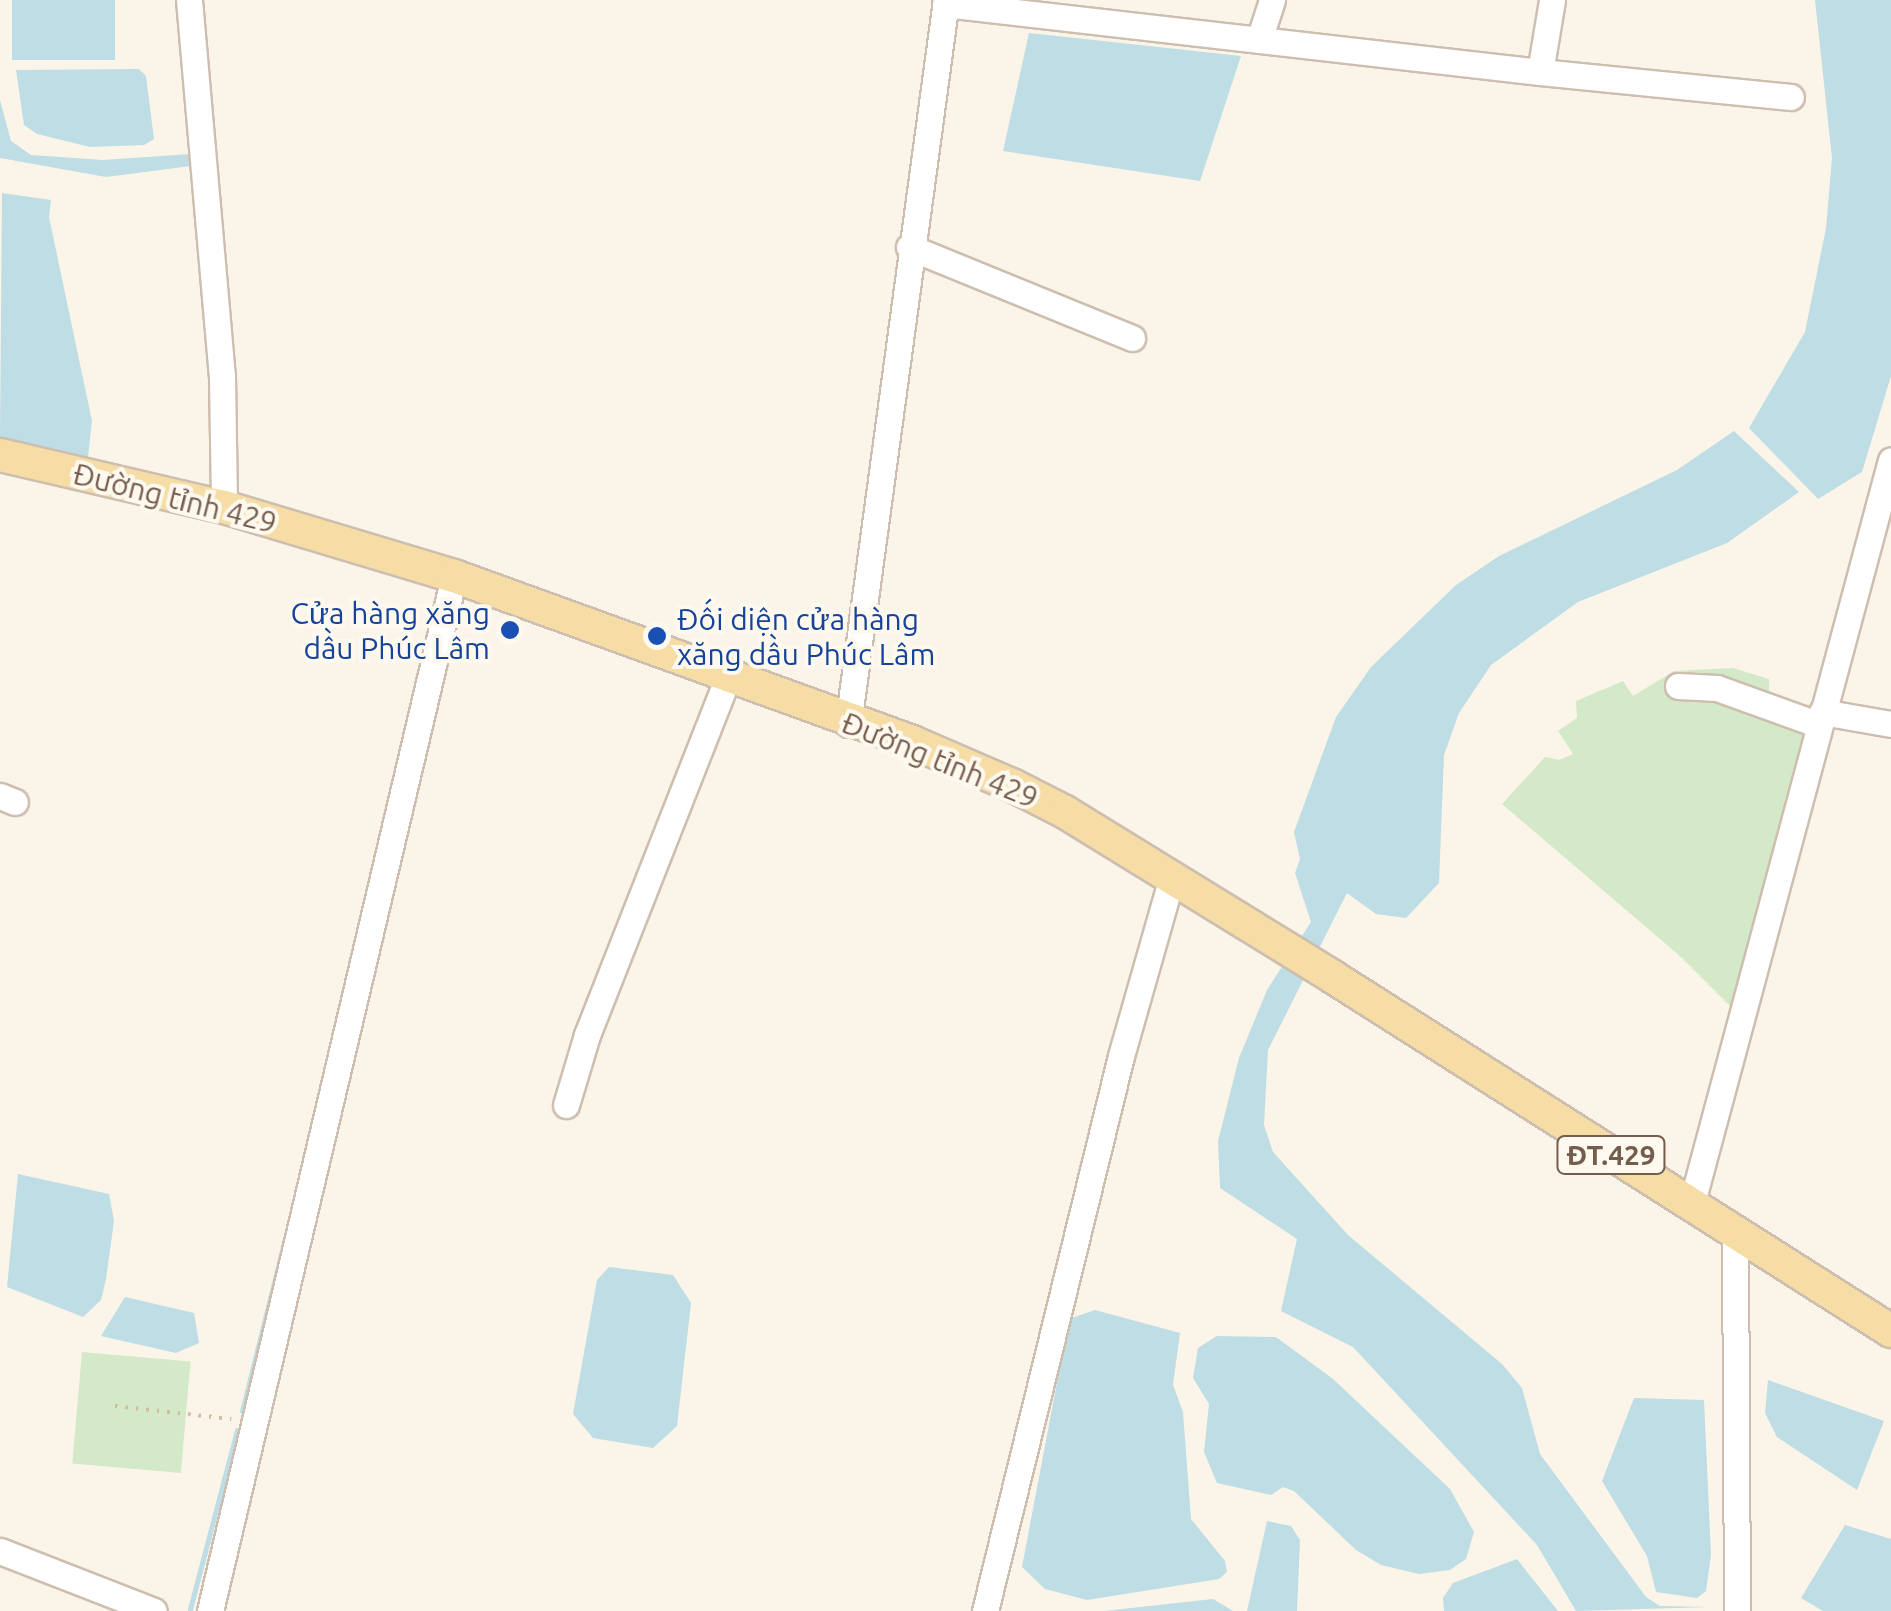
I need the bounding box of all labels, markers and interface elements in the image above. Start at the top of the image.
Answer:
street label: Đường tỉnh 429 [69,455,281,541]
place label: Cửa hàng xăng dầu Phúc Lâm [291,595,490,666]
place label: Đối diện cửa hàng xăng dầu Phúc Lâm [677,601,935,672]
marker: Cửa hàng xăng dầu Phúc Lâm [499,619,521,641]
marker: Đối diện cửa hàng xăng dầu Phúc Lâm [646,625,668,647]
street label: Đường tỉnh 429 [837,704,1043,816]
road number: ĐT.429 [1556,1132,1666,1178]

